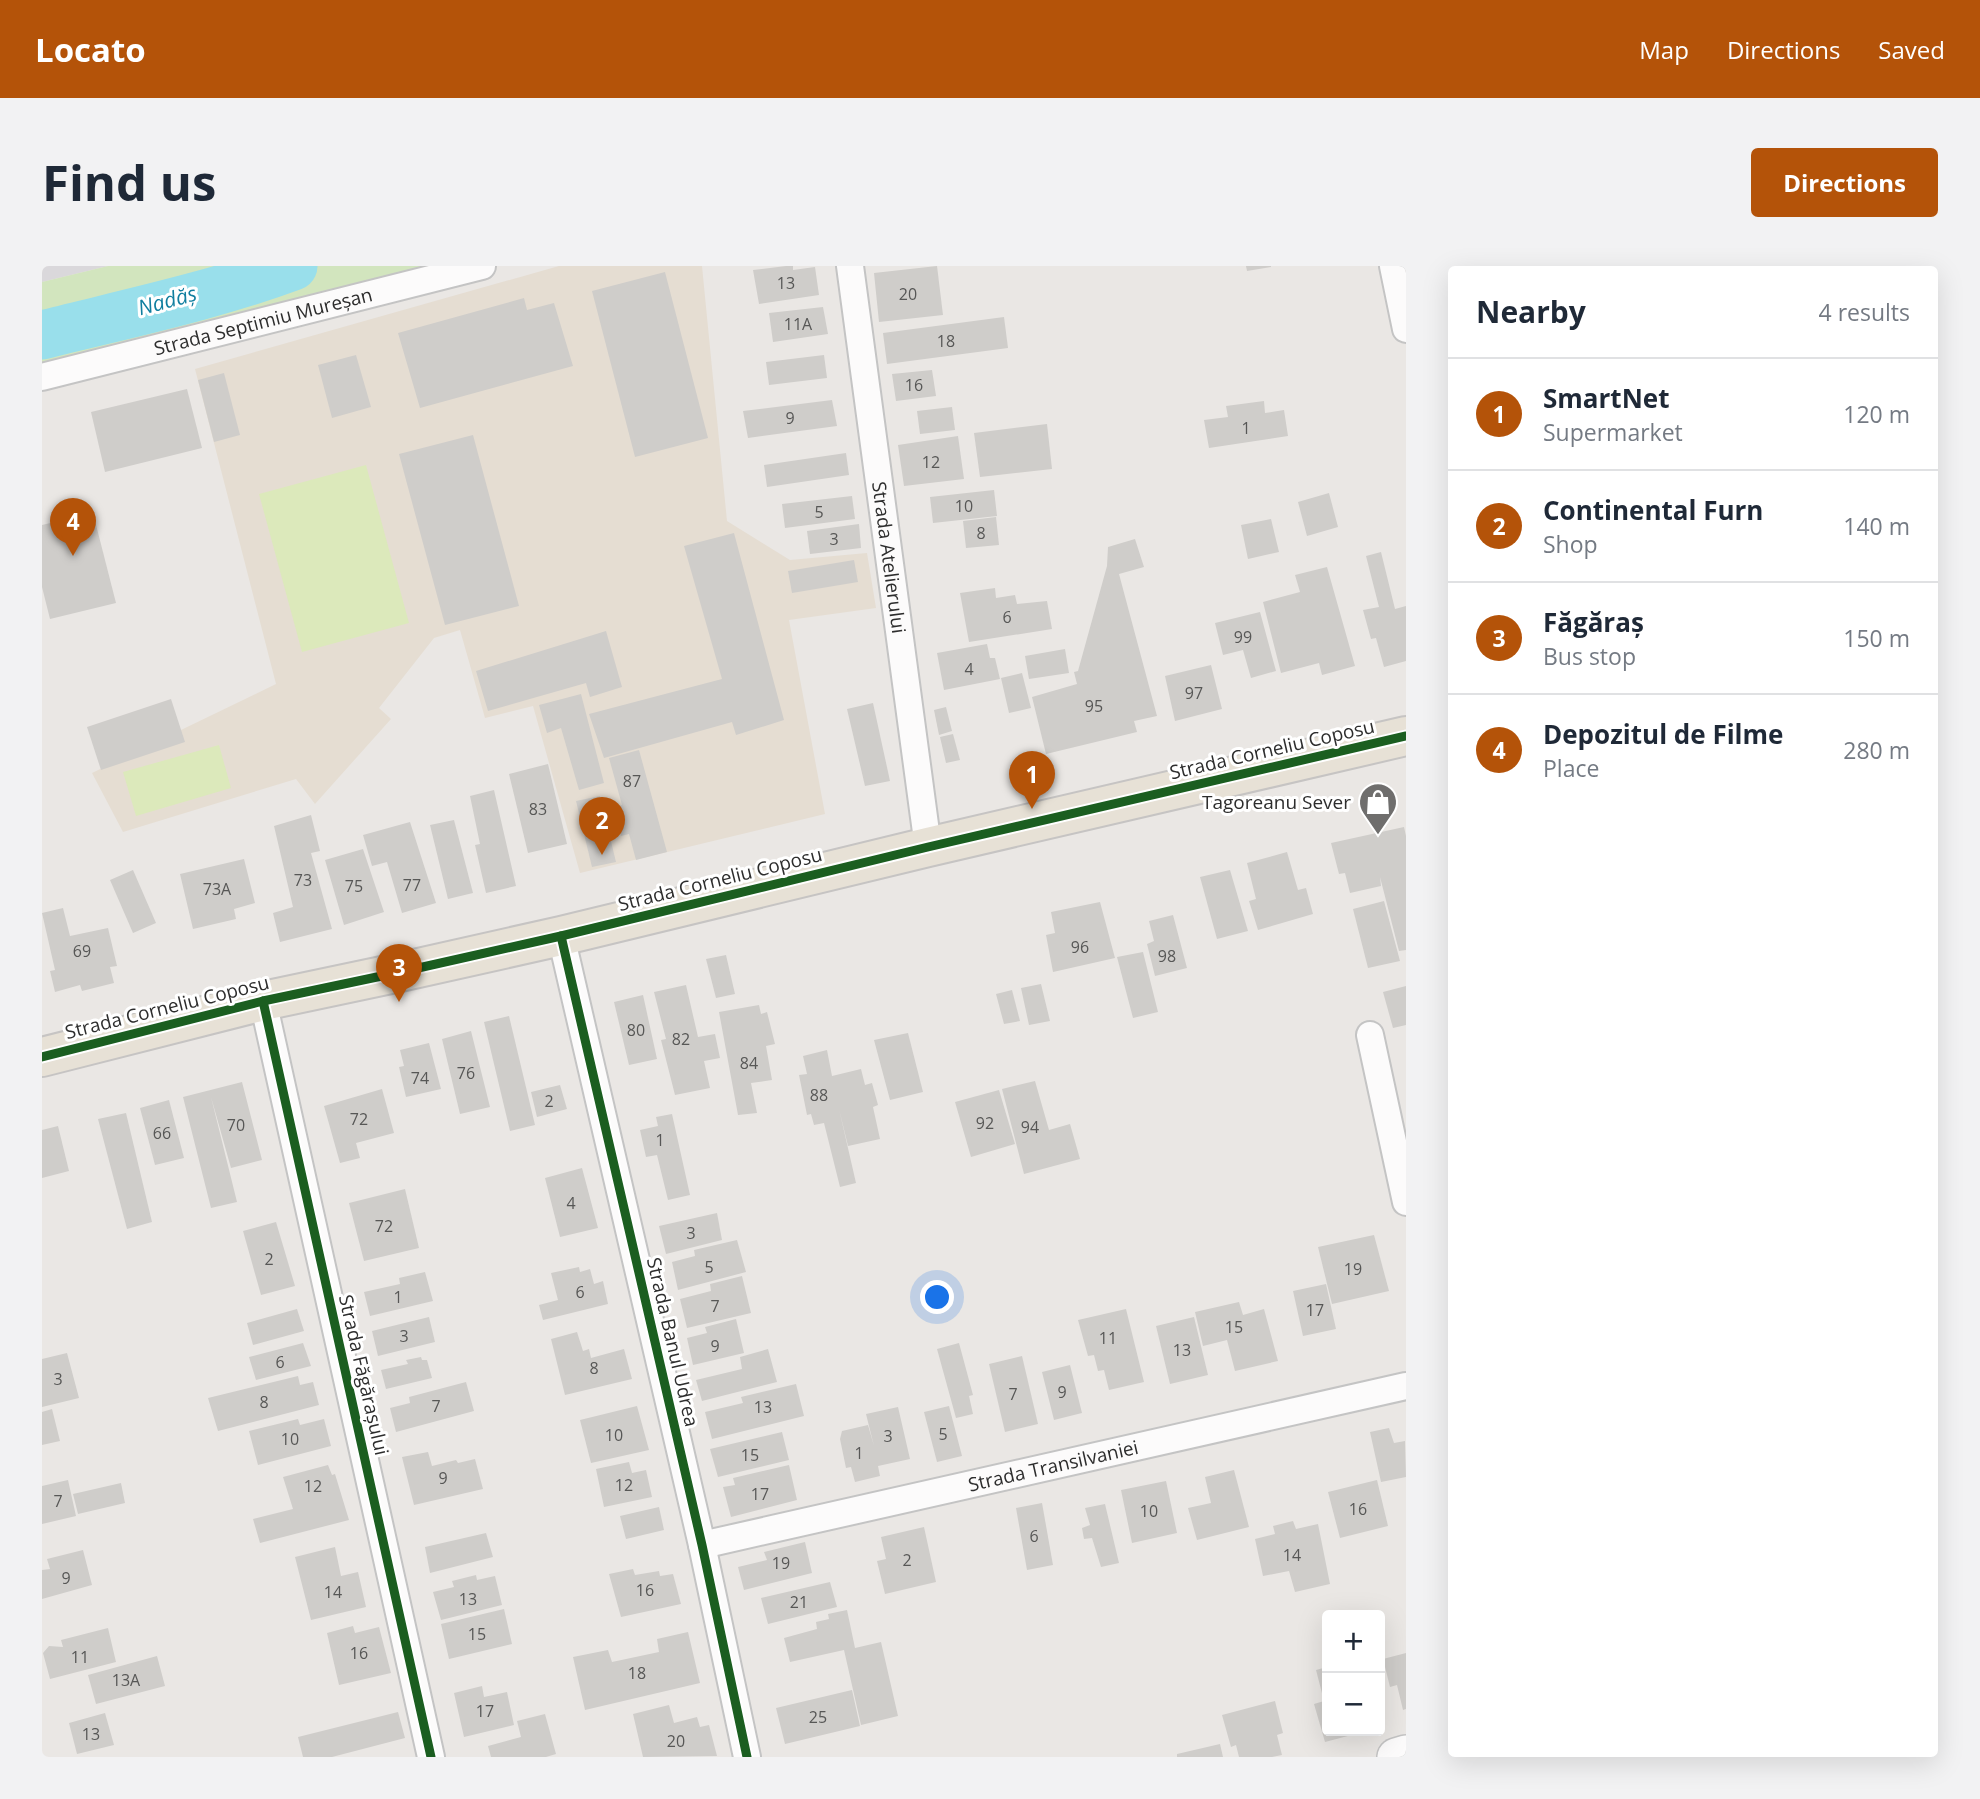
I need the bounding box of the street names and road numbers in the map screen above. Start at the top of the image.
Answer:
street label: Strada Septimiu Mureșan [151,281,375,361]
street label: Strada Atelierului [866,480,912,635]
street label: Strada Corneliu Coposu [1167,713,1377,785]
street label: Strada Corneliu Coposu [615,841,825,917]
street label: Strada Corneliu Coposu [62,969,272,1045]
street label: Strada Banul Udrea [641,1255,705,1429]
street label: Strada Făgărașului [333,1292,395,1458]
street label: Strada Transilvaniei [966,1434,1141,1498]

